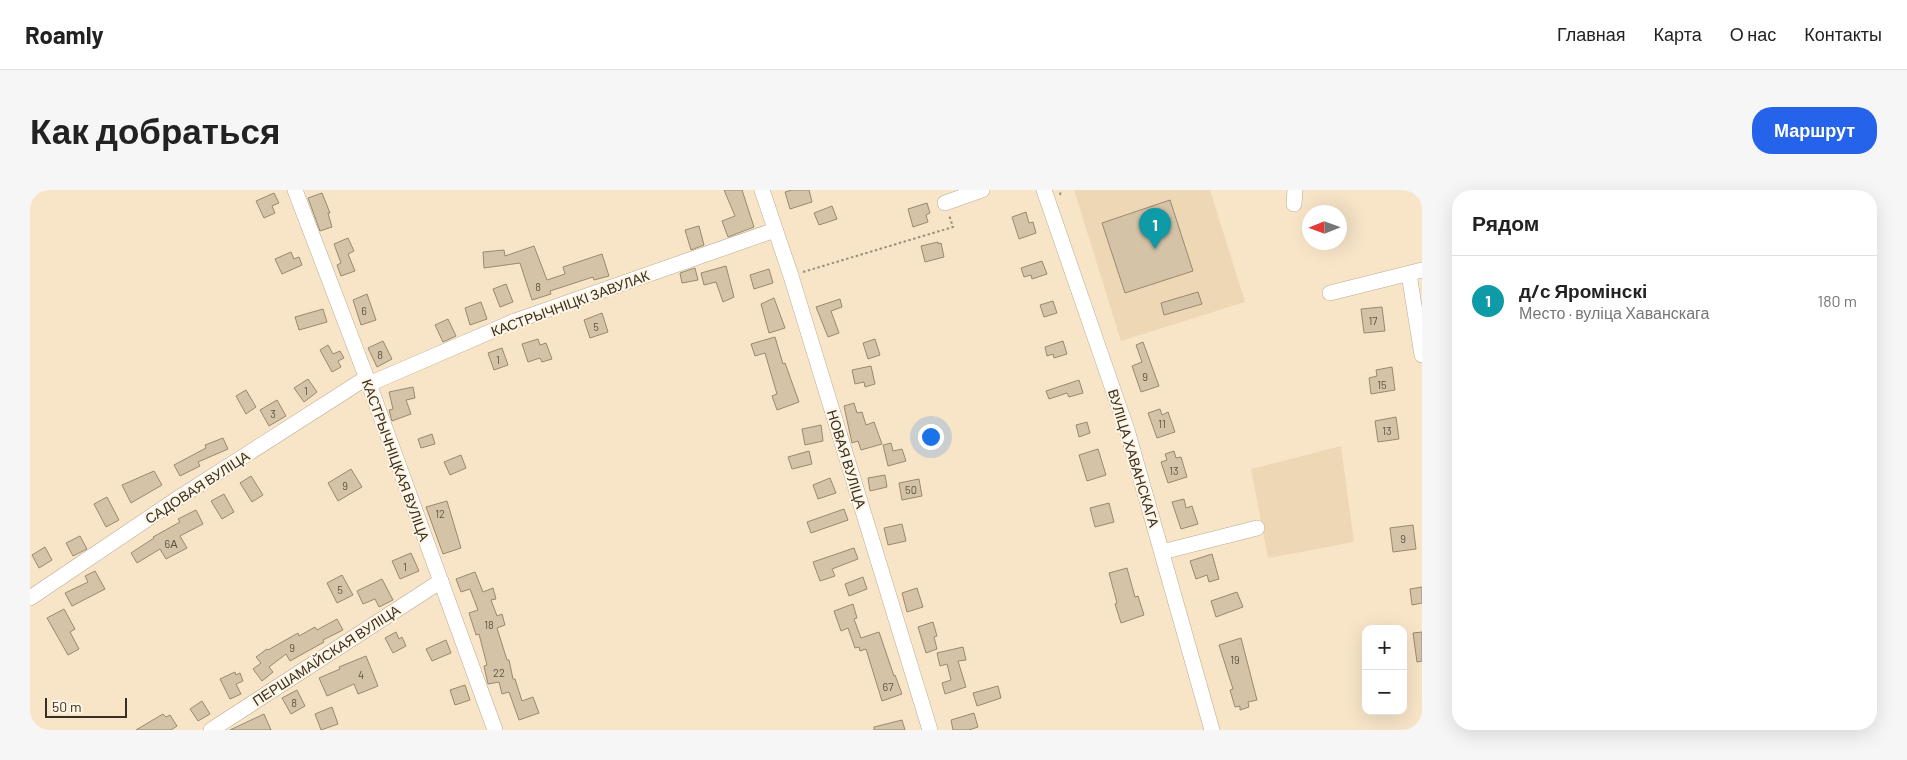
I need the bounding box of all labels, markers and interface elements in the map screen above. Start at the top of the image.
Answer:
text: Roamly [25,20,104,49]
text: Главная [1557,23,1626,45]
text: Карта [1654,23,1702,45]
text: О нас [1730,23,1776,45]
text: Контакты [1804,23,1882,45]
button: Маршрут [1752,107,1877,154]
text: Как добраться [30,109,280,151]
north arrow [1302,205,1347,250]
pin: 1 [1139,208,1171,249]
text: Рядом [1472,210,1539,235]
street label: КАСТРЫЧНІЦКІ ЗАВУЛАК [488,266,652,340]
text: д/с Яромінскі [1519,279,1647,302]
house number: 8 [535,280,541,293]
text: 1 [1485,291,1491,310]
text: 180 m [1818,291,1857,310]
text: Место · вуліца Хаванскага [1519,303,1709,322]
house number: 6 [361,304,367,317]
house number: 17 [1368,314,1378,327]
house number: 5 [593,320,599,333]
house number: 8 [377,348,383,361]
house number: 1 [496,353,500,366]
house number: 9 [1142,370,1148,383]
street label: КАСТРЫЧНІЦКАЯ ВУЛІЦА [359,377,434,544]
house number: 15 [1377,378,1387,391]
house number: 1 [304,384,308,397]
street label: ВУЛІЦА ХАВАНСКАГА [1105,387,1163,530]
house number: 3 [270,407,276,420]
street label: НОВАЯ ВУЛІЦА [824,408,870,511]
house number: 11 [1158,417,1166,430]
your location [918,424,944,450]
house number: 13 [1382,424,1392,437]
street label: САДОВАЯ ВУЛІЦА [142,447,253,527]
house number: 13 [1169,464,1179,477]
house number: 9 [342,479,348,492]
house number: 50 [905,483,917,496]
house number: 12 [435,507,445,520]
house number: 9 [1400,532,1406,545]
house number: 6А [164,537,178,550]
house number: 1 [403,560,407,573]
house number: 5 [337,583,343,596]
street label: ПЕРШАМАЙСКАЯ ВУЛІЦА [249,601,404,709]
house number: 18 [484,618,494,631]
map controls [1362,625,1407,715]
button: + [1362,625,1407,670]
house number: 9 [289,641,295,654]
house number: 19 [1230,653,1240,666]
house number: 22 [493,666,505,679]
house number: 4 [358,668,364,681]
button: − [1362,670,1407,715]
house number: 67 [883,680,893,693]
scale bar [45,695,128,718]
house number: 8 [291,696,297,709]
text: 50 m [52,698,81,715]

